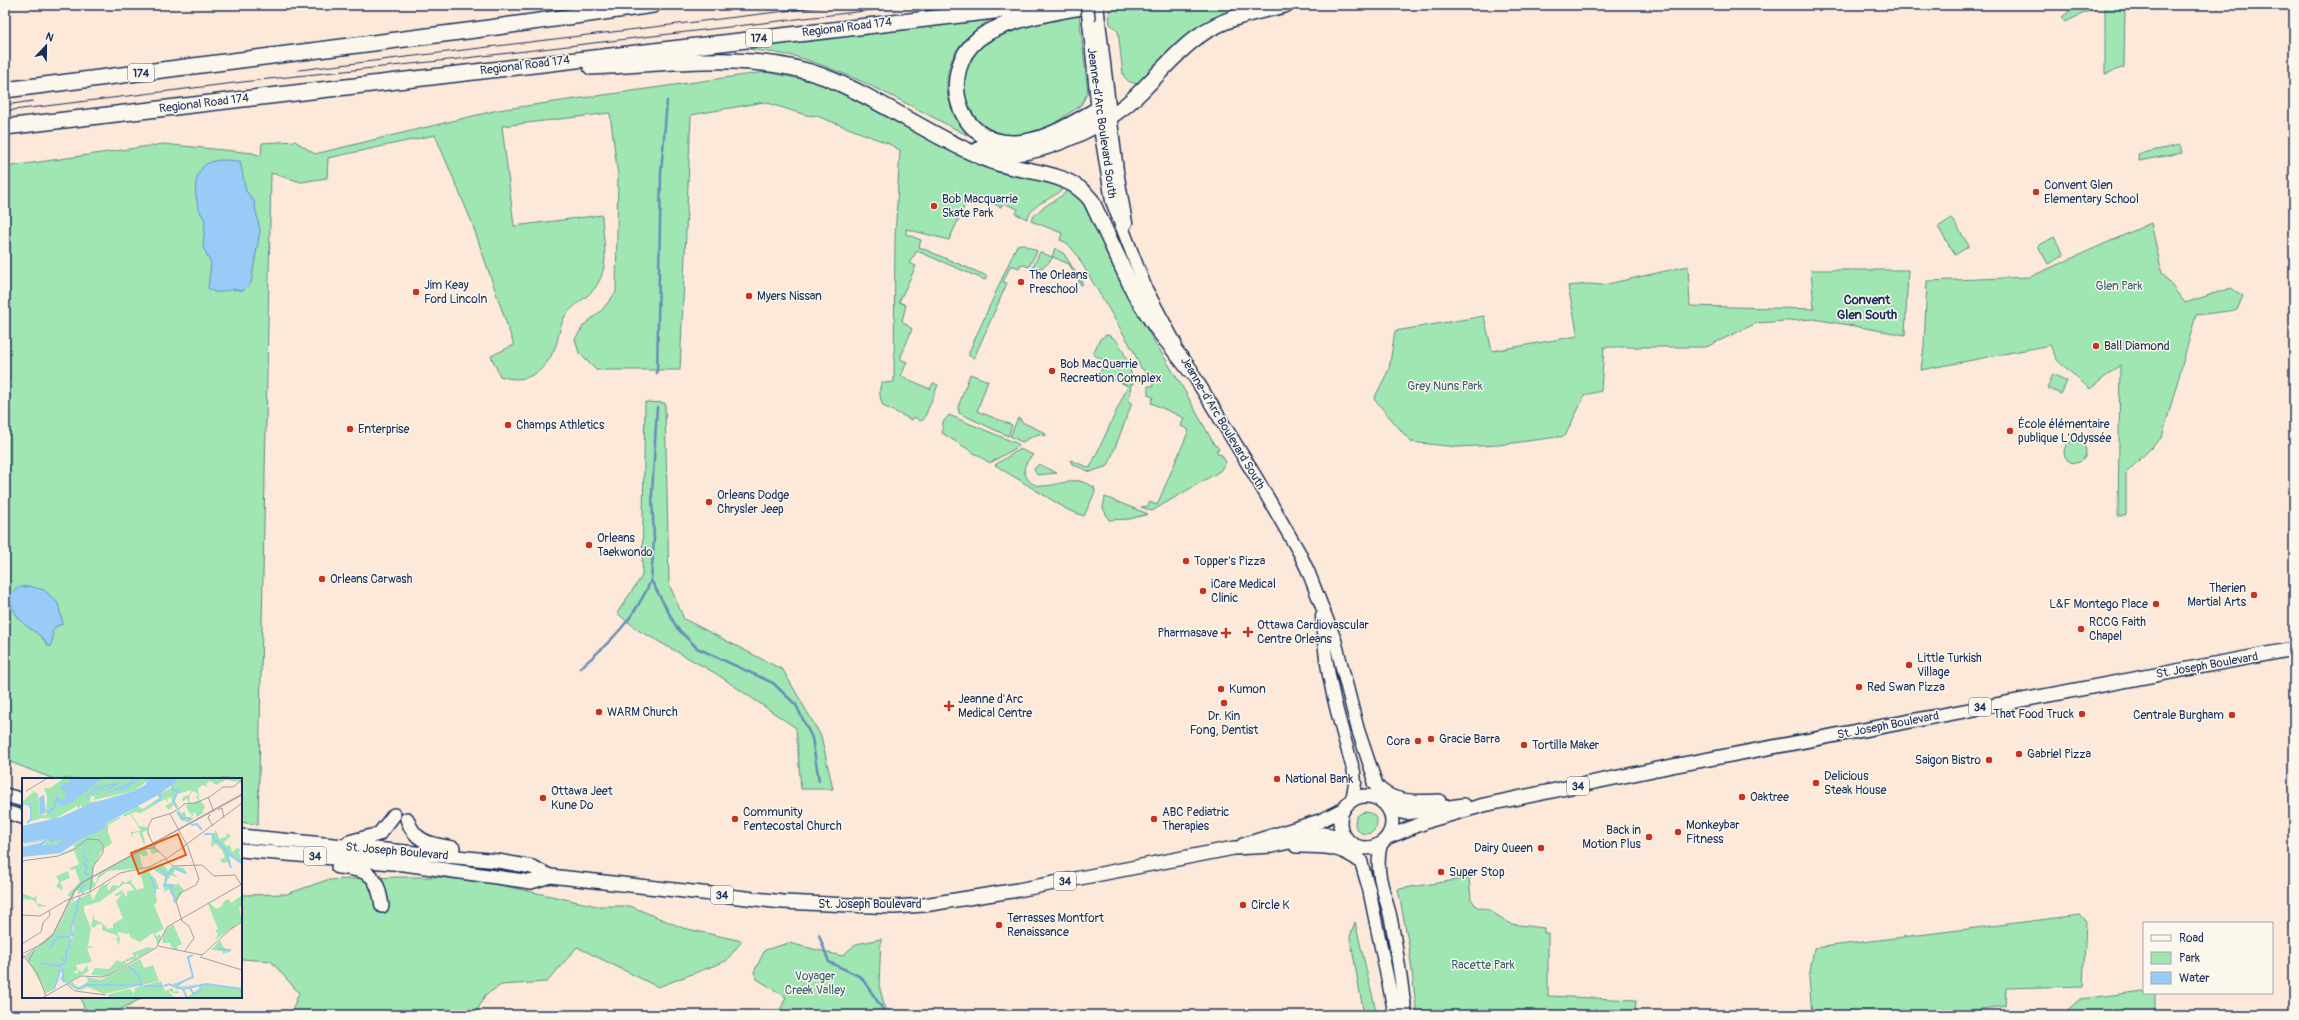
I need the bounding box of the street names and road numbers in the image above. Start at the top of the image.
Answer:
street label: Regional Road 174 [801,15,893,40]
road number: 174 [746,29,772,47]
street label: Jeanne-d'Arc Boulevard South [1083,47,1120,200]
street label: Regional Road 174 [479,53,571,78]
road number: 174 [128,64,154,82]
street label: Regional Road 174 [158,91,250,116]
street label: Jeanne-d'Arc Boulevard South [1177,354,1268,493]
street label: St. Joseph Boulevard [2155,649,2259,682]
road number: 34 [1969,698,1991,716]
street label: St. Joseph Boulevard [1836,708,1940,743]
road number: 34 [1567,777,1589,795]
street label: St. Joseph Boulevard [345,840,449,863]
road number: 34 [304,847,326,865]
road number: 34 [1054,872,1076,890]
road number: 34 [711,886,733,904]
street label: St. Joseph Boulevard [818,897,922,912]

